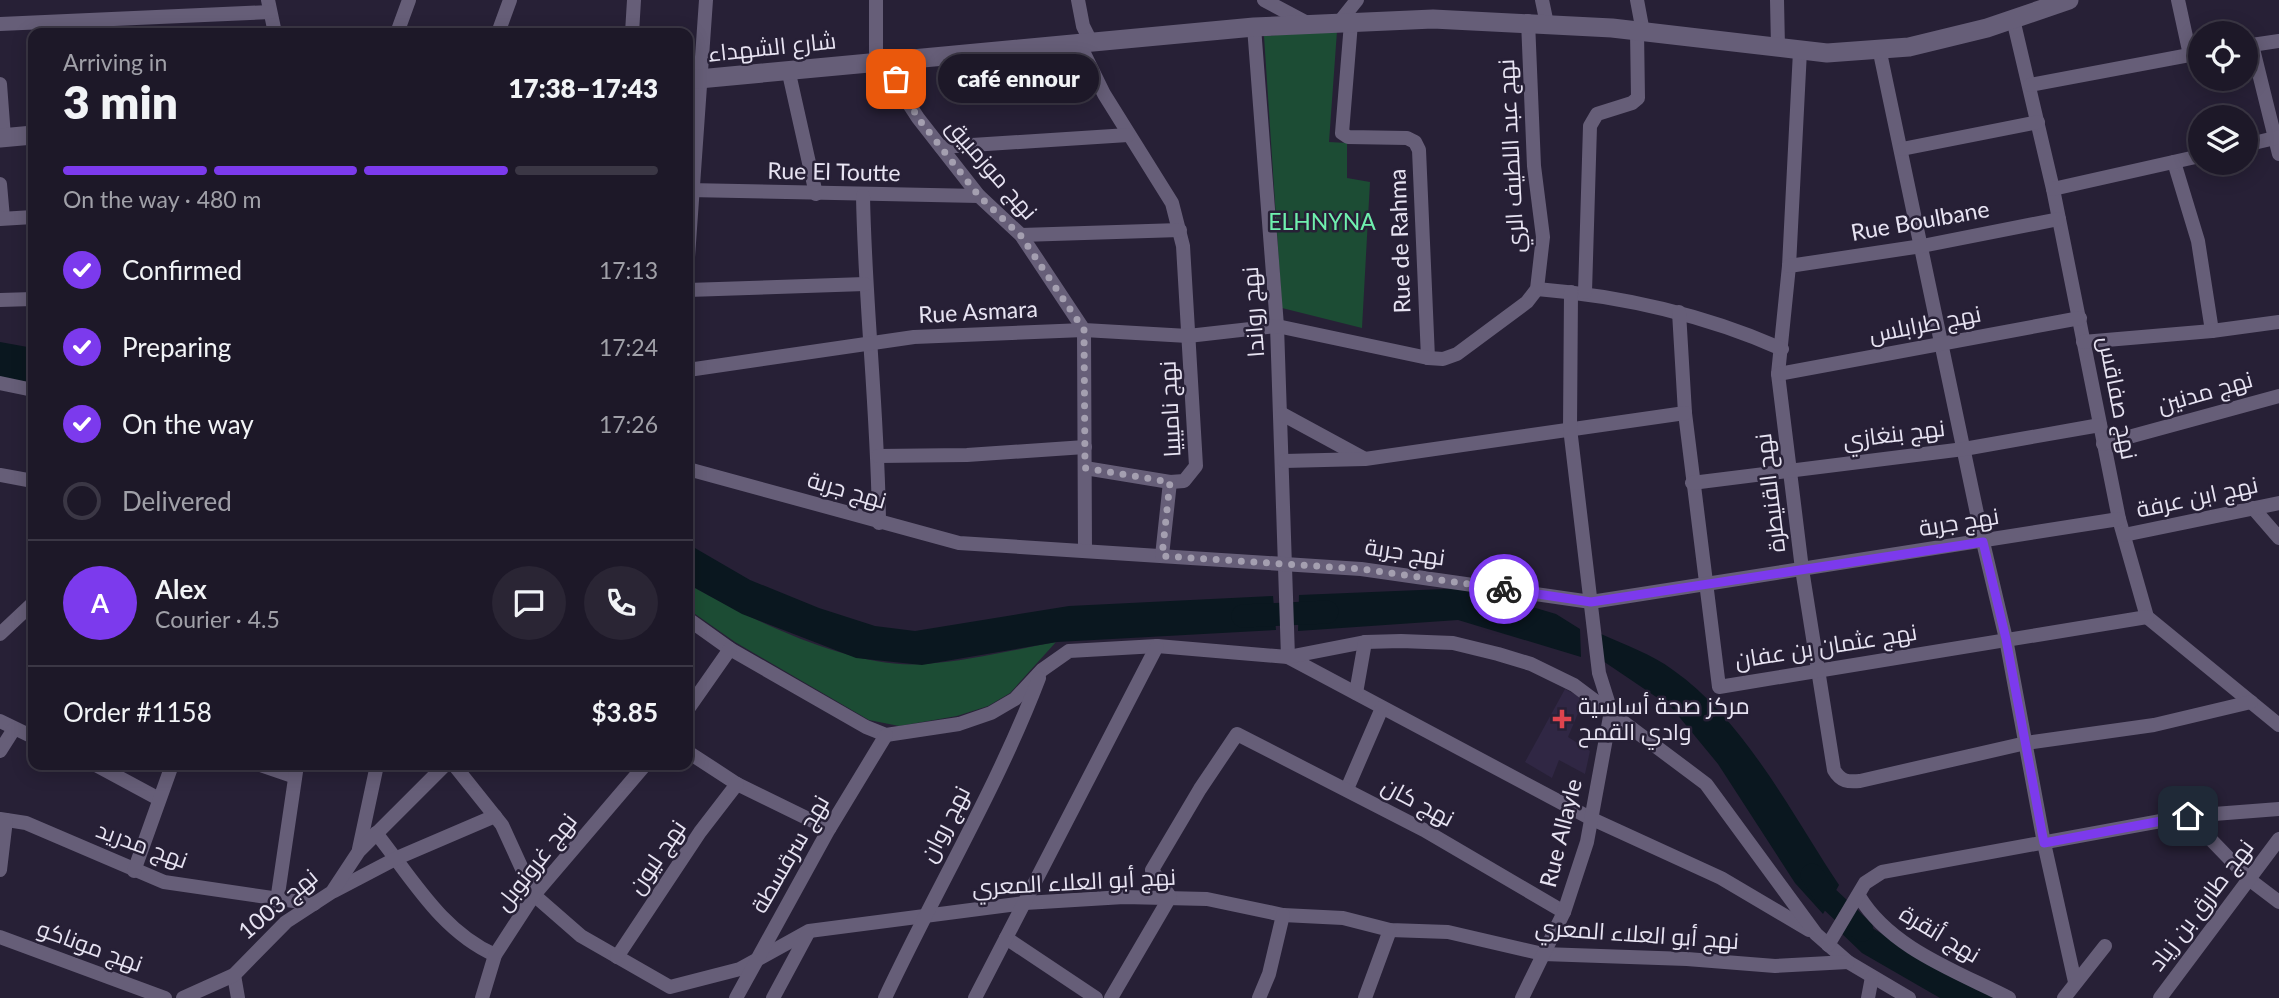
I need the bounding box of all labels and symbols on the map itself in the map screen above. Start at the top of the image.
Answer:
street label: شارع الشهداء [706,25,838,70]
pin [866,49,926,109]
callout: café ennour [938,55,1099,104]
street label: نهج عبد اللطيف الري [1491,58,1534,254]
street label: نهج موزمبيق [939,112,1044,227]
street label: Rue El Toutte [767,156,901,186]
street label: Rue de Rahma [1382,168,1416,314]
street label: Rue Boulbane [1848,194,1991,246]
park label: ELHNYNA [1268,207,1376,235]
street label: نهج رواندا [1235,265,1272,358]
street label: Rue Asmara [918,294,1038,328]
street label: نهج طرابلس [1866,298,1984,351]
street label: نهج صفاقس [2090,334,2145,462]
street label: نهج ناميبيا [1152,360,1189,458]
street label: نهج مدنين [2154,364,2256,421]
street label: نهج بنغازي [1841,413,1947,458]
street label: نهح القنيطرة [1748,432,1793,554]
street label: نهج جربة [804,464,890,517]
street label: نهج ابن عرفة [2133,469,2261,526]
street label: نهج جربة [1917,501,2001,544]
street label: نهج جربة [1363,532,1447,573]
courier [1469,554,1539,624]
street label: نهج عثمان بن عفان [1733,617,1919,676]
place label: مركز صحة أساسية وادي القمح [1578,691,1750,750]
marker: مركز صحة أساسية وادي القمح [1552,709,1572,729]
street label: نهج كان [1376,770,1460,834]
street label: Rue Allayle [1533,776,1587,890]
street label: نهج روان [913,781,978,868]
pin [2158,786,2218,846]
street label: نهج سرقسطة [744,790,837,919]
street label: نهج غرونوبل [488,807,584,918]
street label: نهج ليون [621,814,694,901]
street label: نهج مدريد [92,815,192,876]
street label: نهج طارق بن زياد [2142,833,2261,977]
street label: نهج 1003 [232,862,325,947]
street label: نهج أبو العلاء المعري [971,862,1177,905]
street label: نهج أنقرة [1894,898,1986,971]
street label: نهج أبو العلاء المعري [1534,912,1740,959]
street label: نهج موناكو [33,913,147,980]

